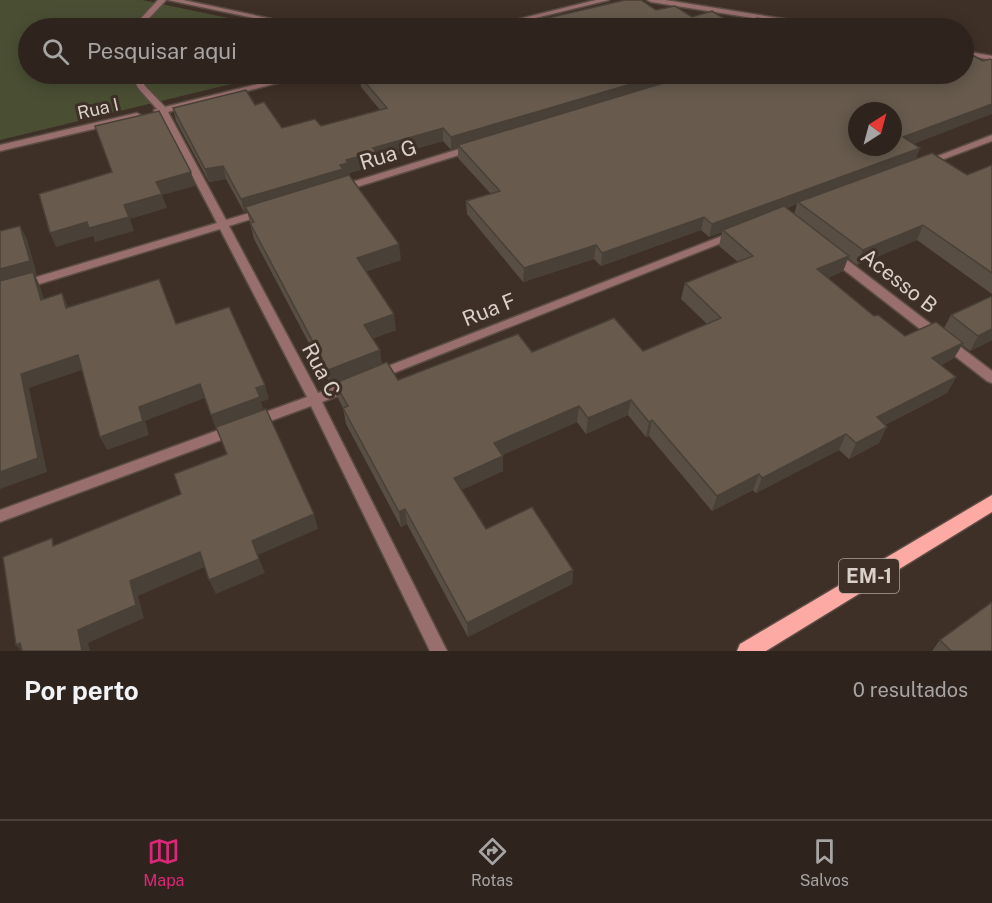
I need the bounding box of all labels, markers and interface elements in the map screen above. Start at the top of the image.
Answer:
search box [18,18,974,84]
icon: search [39,35,72,68]
text: Pesquisar aqui [87,38,237,64]
street label: Rua I [75,94,121,123]
north arrow [848,102,902,156]
street label: Rua G [356,134,419,175]
street label: Acesso B [856,243,942,318]
street label: Rua F [458,288,519,332]
street label: Rua C [297,339,346,401]
road number: EM-1 [839,559,899,593]
text: Por perto [24,675,139,706]
text: 0 resultados [853,678,968,702]
tab: Mapa [143,835,184,890]
tab: Rotas [471,835,513,890]
tab: Salvos [800,835,849,890]

